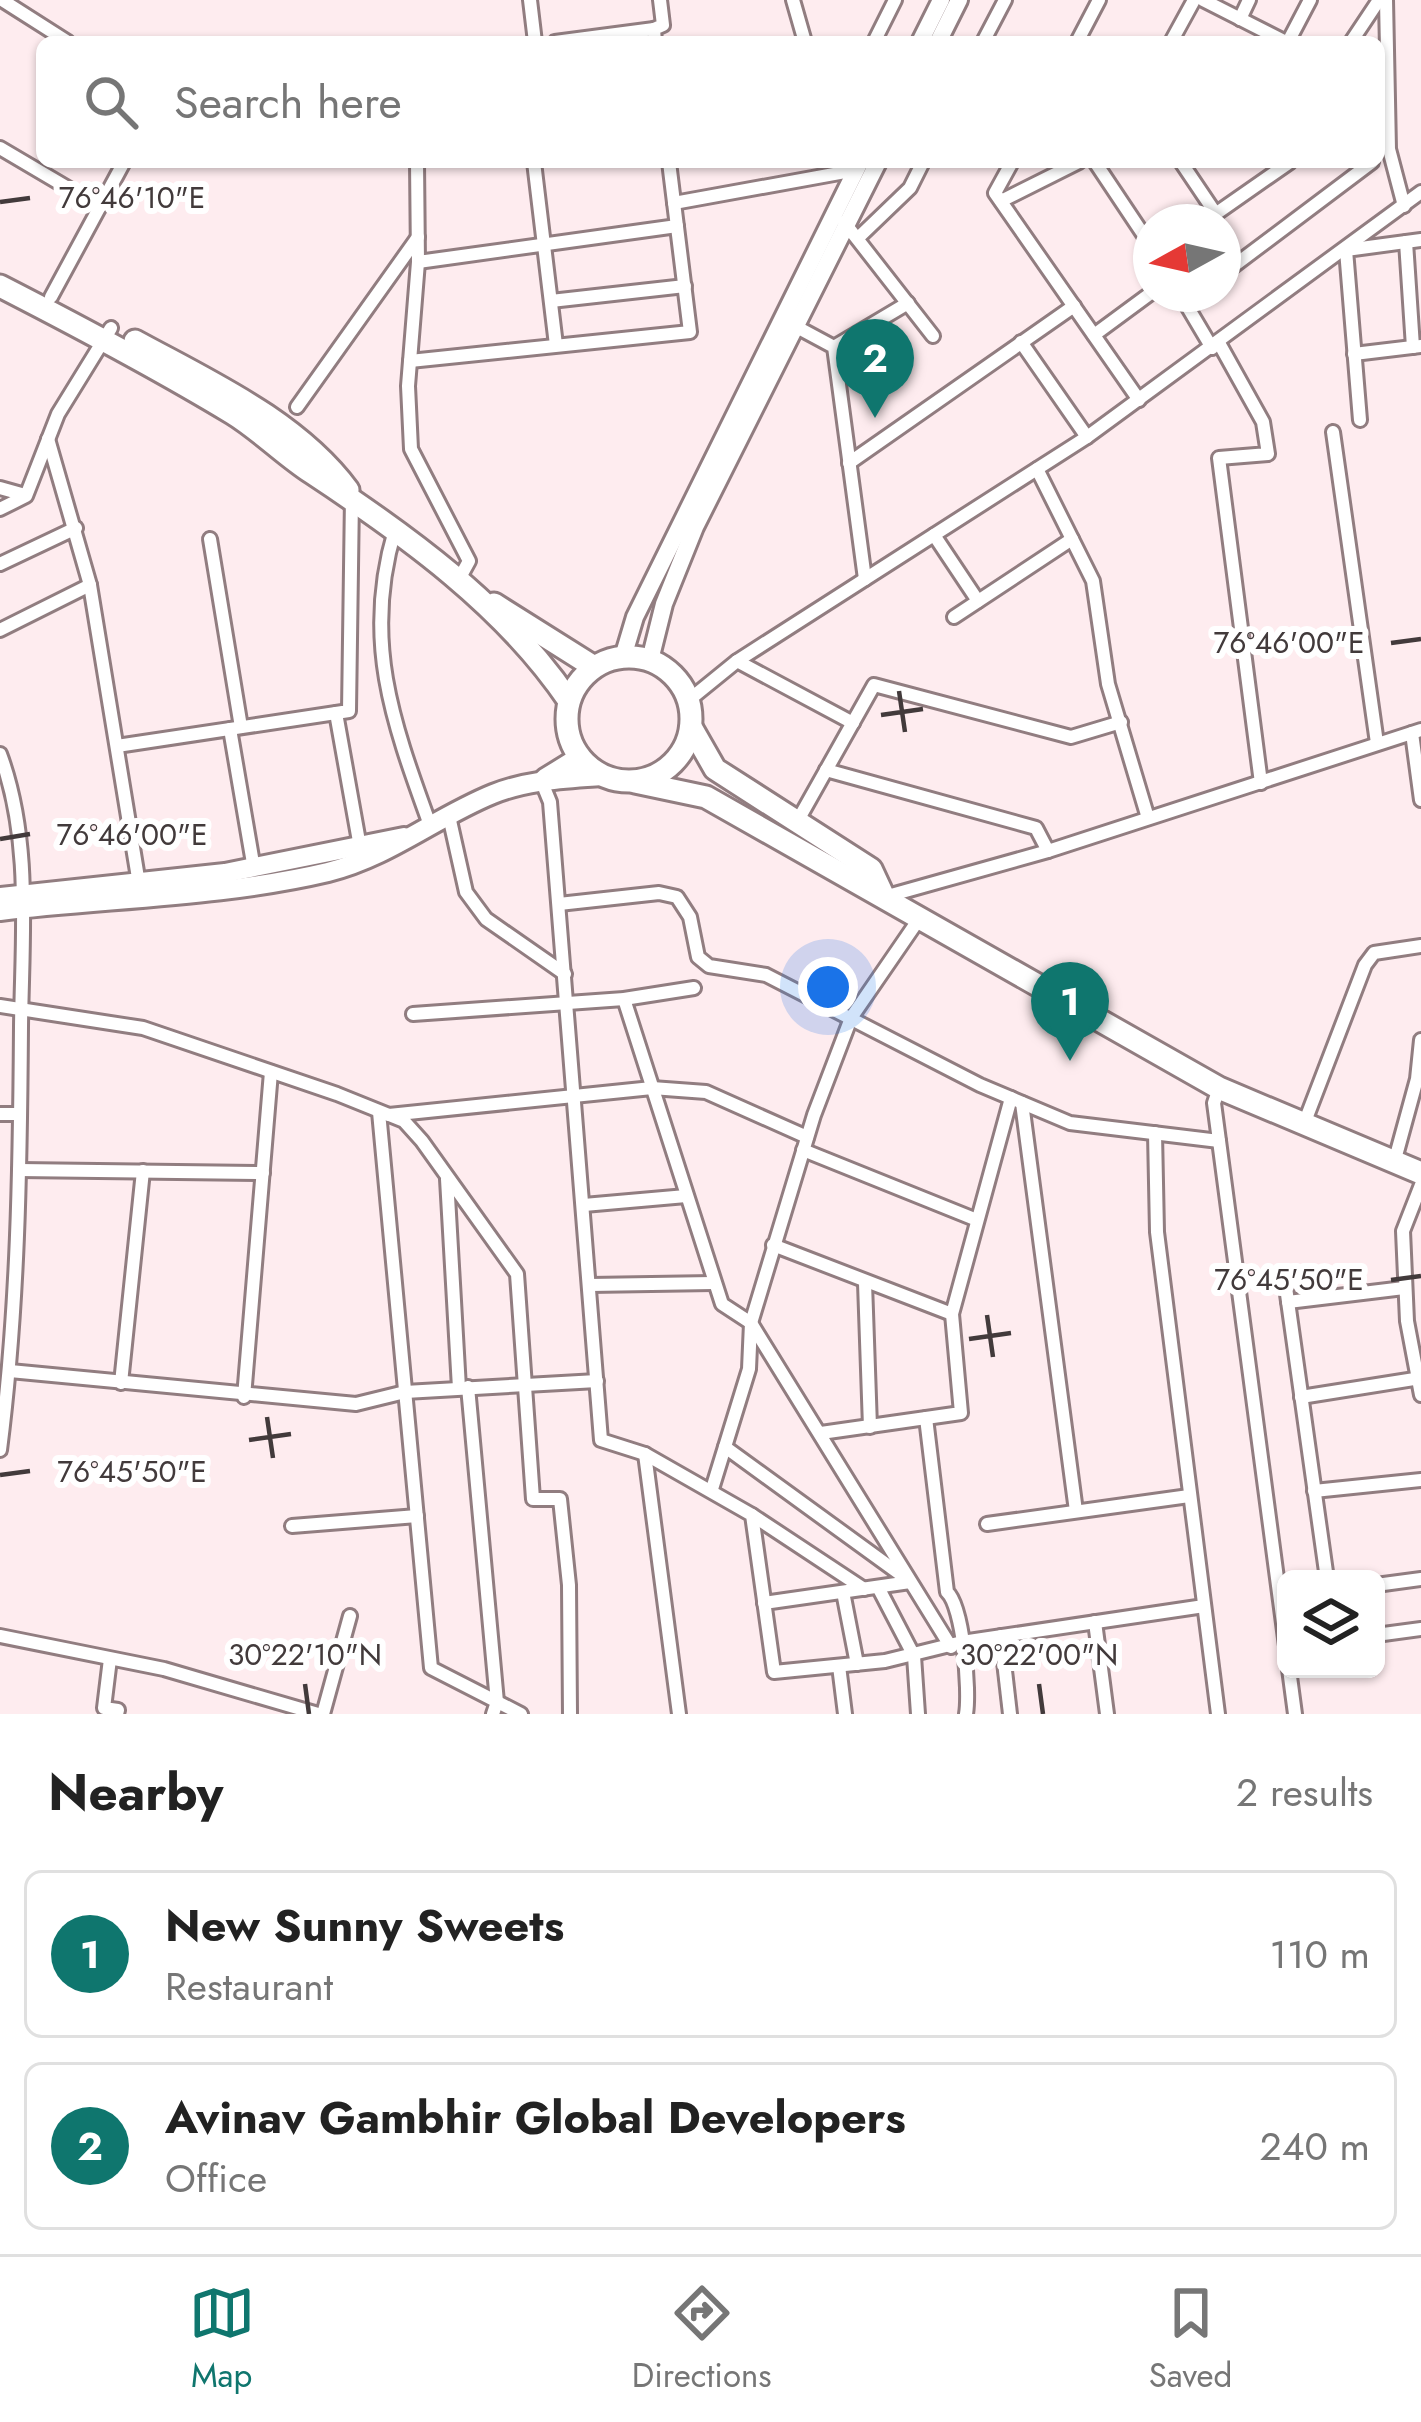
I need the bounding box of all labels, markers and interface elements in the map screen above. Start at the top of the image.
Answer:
search box [36,36,1385,168]
icon: search [78,69,144,135]
text: Search here [174,70,402,135]
text: 76°46'10"E [59,176,205,219]
north arrow [1133,204,1241,312]
pin: 2 [836,319,914,418]
text: 76°46'00"E [1213,621,1365,664]
text: 76°46'00"E [56,813,208,856]
your location [798,957,858,1017]
pin: 1 [1031,962,1109,1061]
text: 76°45'50"E [1214,1258,1364,1301]
text: 76°45'50"E [57,1450,207,1493]
map controls [1277,1570,1385,1678]
button: layers [1277,1570,1385,1678]
text: 30°22'10"N [228,1633,382,1676]
text: 30°22'00"N [960,1633,1118,1676]
text: Nearby [48,1755,223,1829]
text: 2 results [1236,1764,1373,1821]
text: New Sunny Sweets [165,1893,564,1958]
text: 1 [80,1926,100,1983]
text: 110 m [1269,1926,1370,1983]
text: Restaurant [165,1958,333,2015]
text: Avinav Gambhir Global Developers [165,2085,906,2150]
text: 2 [77,2118,103,2175]
text: 240 m [1260,2118,1370,2175]
text: Office [165,2150,267,2207]
tab: Map [189,2280,255,2399]
tab: Directions [632,2280,772,2399]
tab: Saved [1149,2280,1232,2399]

